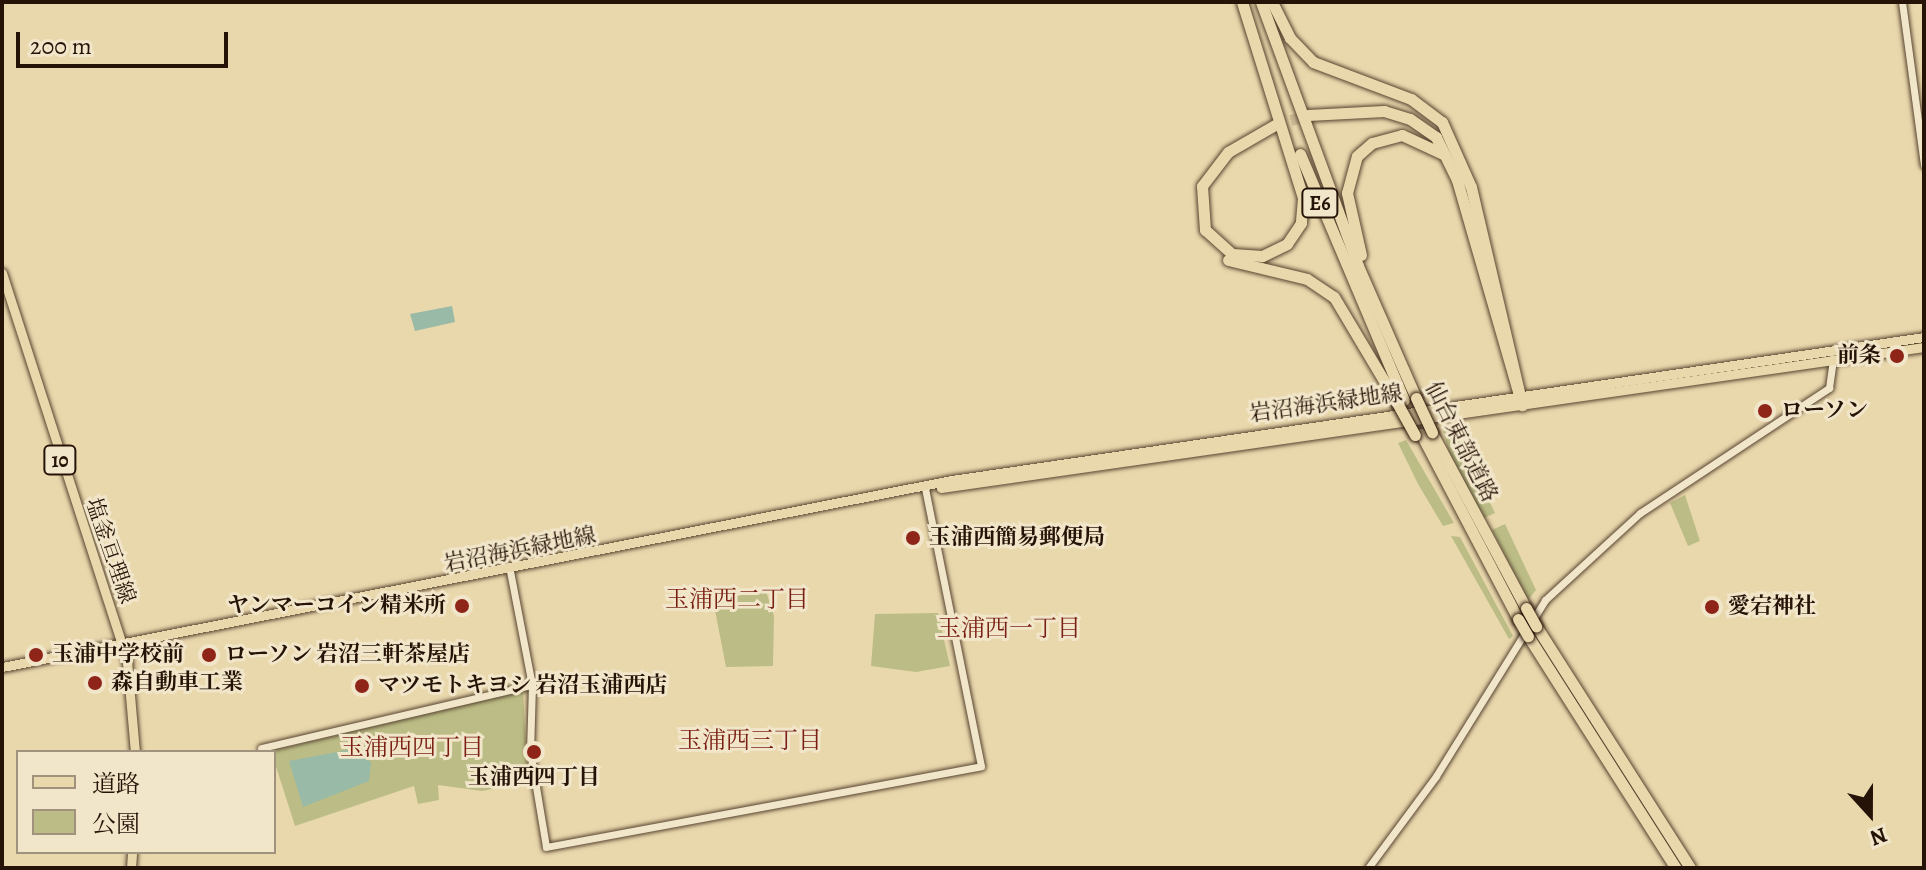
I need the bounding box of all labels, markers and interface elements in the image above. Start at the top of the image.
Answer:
scale bar [20,16,232,66]
text: 200 m [30,30,92,62]
road number: E6 [1300,187,1340,219]
place label: 前条 [1837,343,1881,369]
marker: 前条 [1888,347,1906,365]
street label: 仙台東部道路 [1419,377,1503,507]
street label: 岩沼海浜緑地線 [1248,380,1404,428]
place label: ローソン [1781,398,1869,424]
marker: ローソン [1756,402,1774,420]
road number: 10 [42,444,78,476]
street label: 塩釜亘理線 [80,495,140,607]
street label: 岩沼海浜緑地線 [442,522,598,578]
place label: 玉浦西簡易郵便局 [929,525,1105,551]
marker: 玉浦西簡易郵便局 [904,529,922,547]
district label: 玉浦西二丁目 [665,586,809,614]
place label: ヤンマーコイン精米所 [226,593,446,619]
place label: 愛宕神社 [1728,594,1816,620]
marker: ヤンマーコイン精米所 [453,597,471,615]
marker: 愛宕神社 [1703,598,1721,616]
district label: 玉浦西一丁目 [937,615,1081,643]
place label: 玉浦中学校前 [52,642,184,668]
place label: ローソン 岩沼三軒茶屋店 [225,642,471,668]
marker: 玉浦中学校前 [27,646,45,664]
marker: ローソン 岩沼三軒茶屋店 [200,646,218,664]
place label: 森自動車工業 [111,670,243,696]
place label: マツモトキヨシ 岩沼玉浦西店 [378,673,668,699]
marker: 森自動車工業 [86,674,104,692]
marker: マツモトキヨシ 岩沼玉浦西店 [353,677,371,695]
district label: 玉浦西三丁目 [678,727,822,755]
district label: 玉浦西四丁目 [340,734,484,762]
marker: 玉浦西四丁目 [525,743,543,761]
legend [16,750,276,854]
place label: 玉浦西四丁目 [468,765,600,791]
text: 道路 [92,768,140,800]
north arrow [1830,774,1910,854]
text: 公園 [92,808,140,840]
text: N [1866,820,1891,853]

